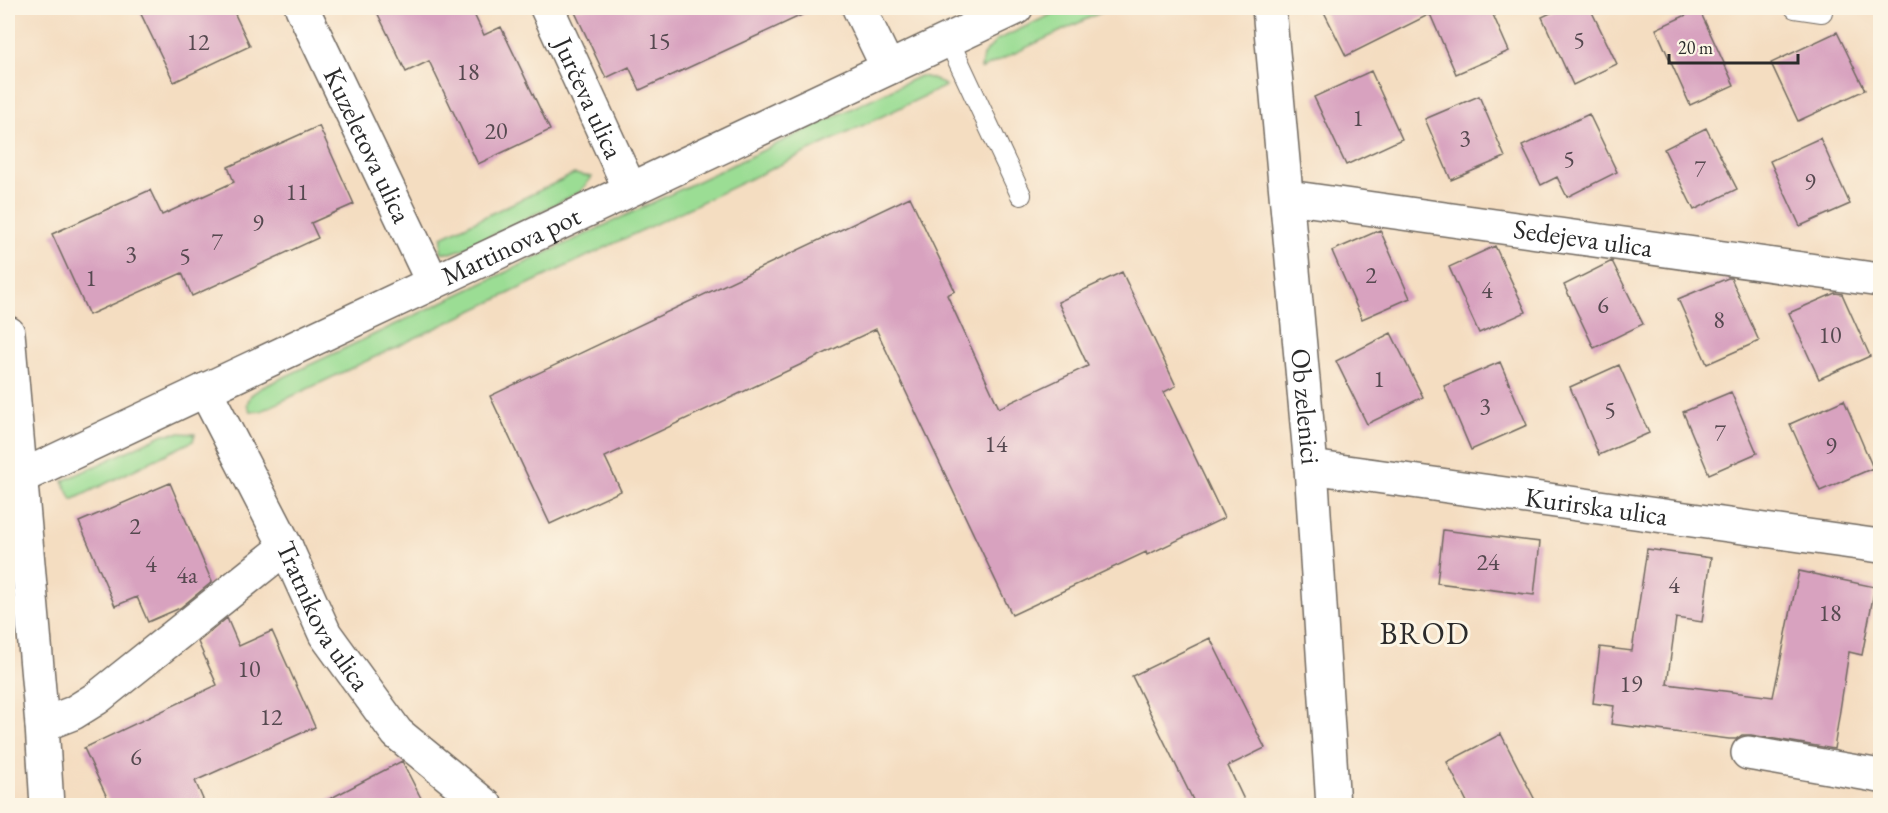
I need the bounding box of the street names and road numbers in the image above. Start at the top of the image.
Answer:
street label: Jurčeva ulica [545,30,632,164]
street label: Kuzeletova ulica [316,62,420,229]
street label: Martinova pot [436,198,586,293]
street label: Sedejeva ulica [1511,211,1655,265]
street label: Ob zelenici [1283,347,1329,466]
street label: Kurirska ulica [1523,479,1670,533]
street label: Tratnikova ulica [268,535,379,698]

